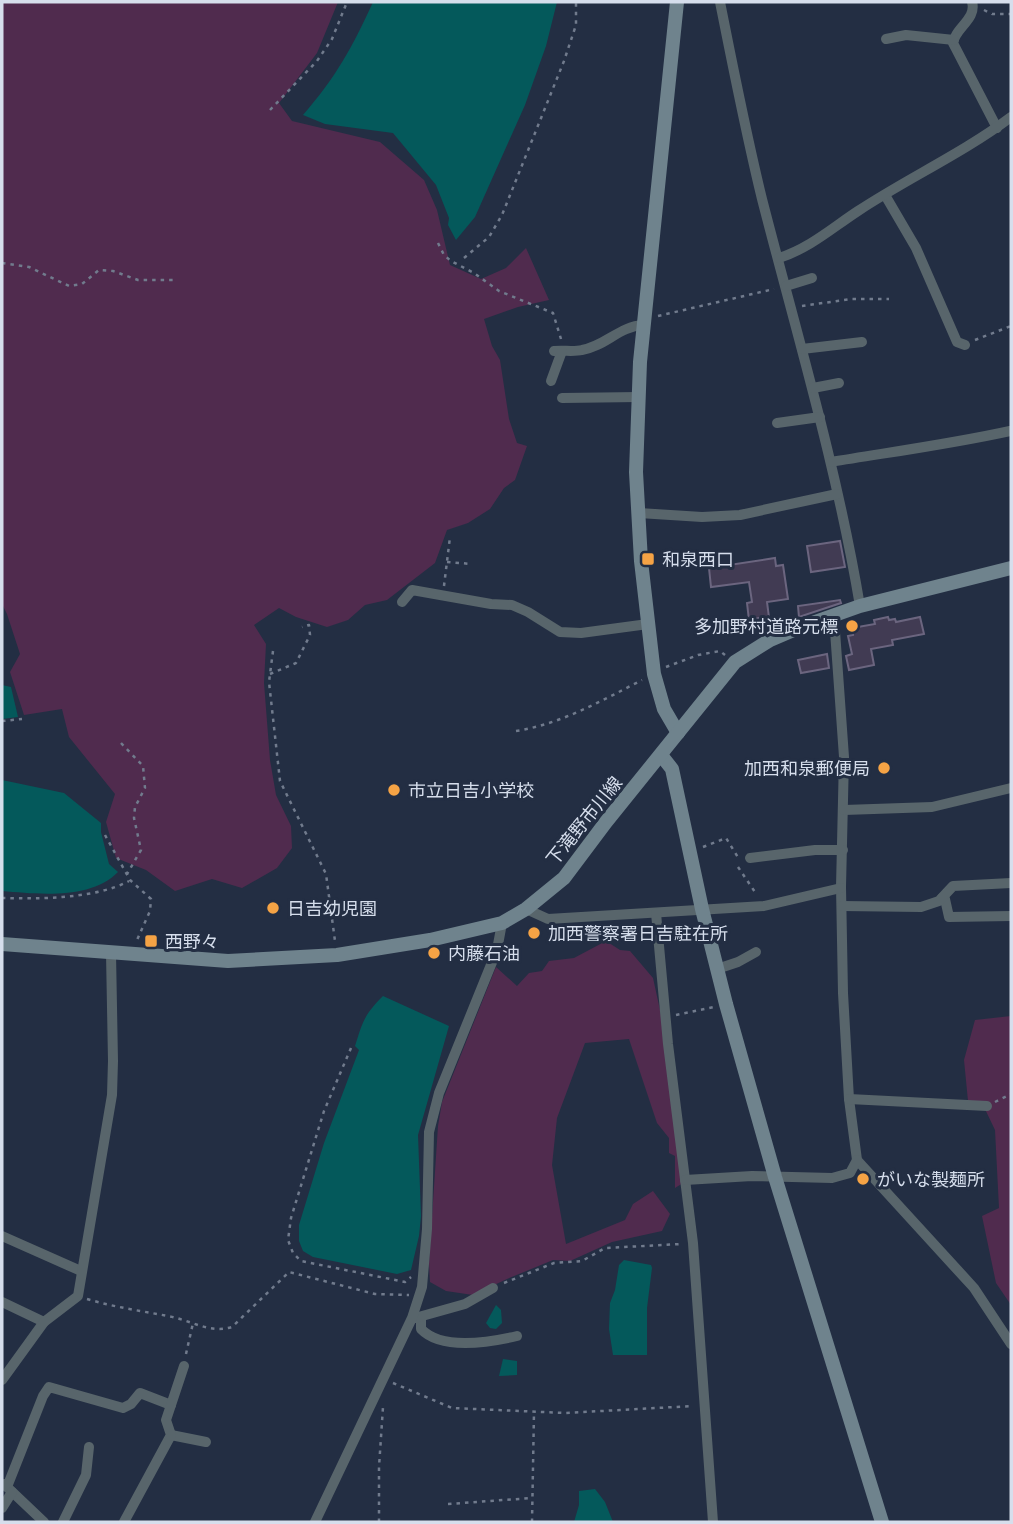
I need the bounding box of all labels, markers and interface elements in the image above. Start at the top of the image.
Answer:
place label: 和泉西口 [662,548,734,571]
marker: 和泉西口 [640,551,656,567]
place label: 多加野村道路元標 [694,615,838,638]
marker: 多加野村道路元標 [844,618,860,634]
place label: 加西和泉郵便局 [744,757,870,780]
marker: 加西和泉郵便局 [876,760,892,776]
street label: 下滝野市川線 [541,772,627,870]
place label: 市立日吉小学校 [408,779,534,802]
marker: 市立日吉小学校 [386,782,402,798]
place label: 日吉幼児園 [287,897,377,920]
marker: 日吉幼児園 [265,900,281,916]
place label: 加西警察署日吉駐在所 [548,922,728,945]
marker: 加西警察署日吉駐在所 [526,925,542,941]
place label: 西野々 [165,930,219,953]
marker: 西野々 [143,933,159,949]
place label: 内藤石油 [448,942,520,965]
marker: 内藤石油 [426,945,442,961]
place label: がいな製麺所 [877,1168,985,1191]
marker: がいな製麺所 [855,1171,871,1187]

